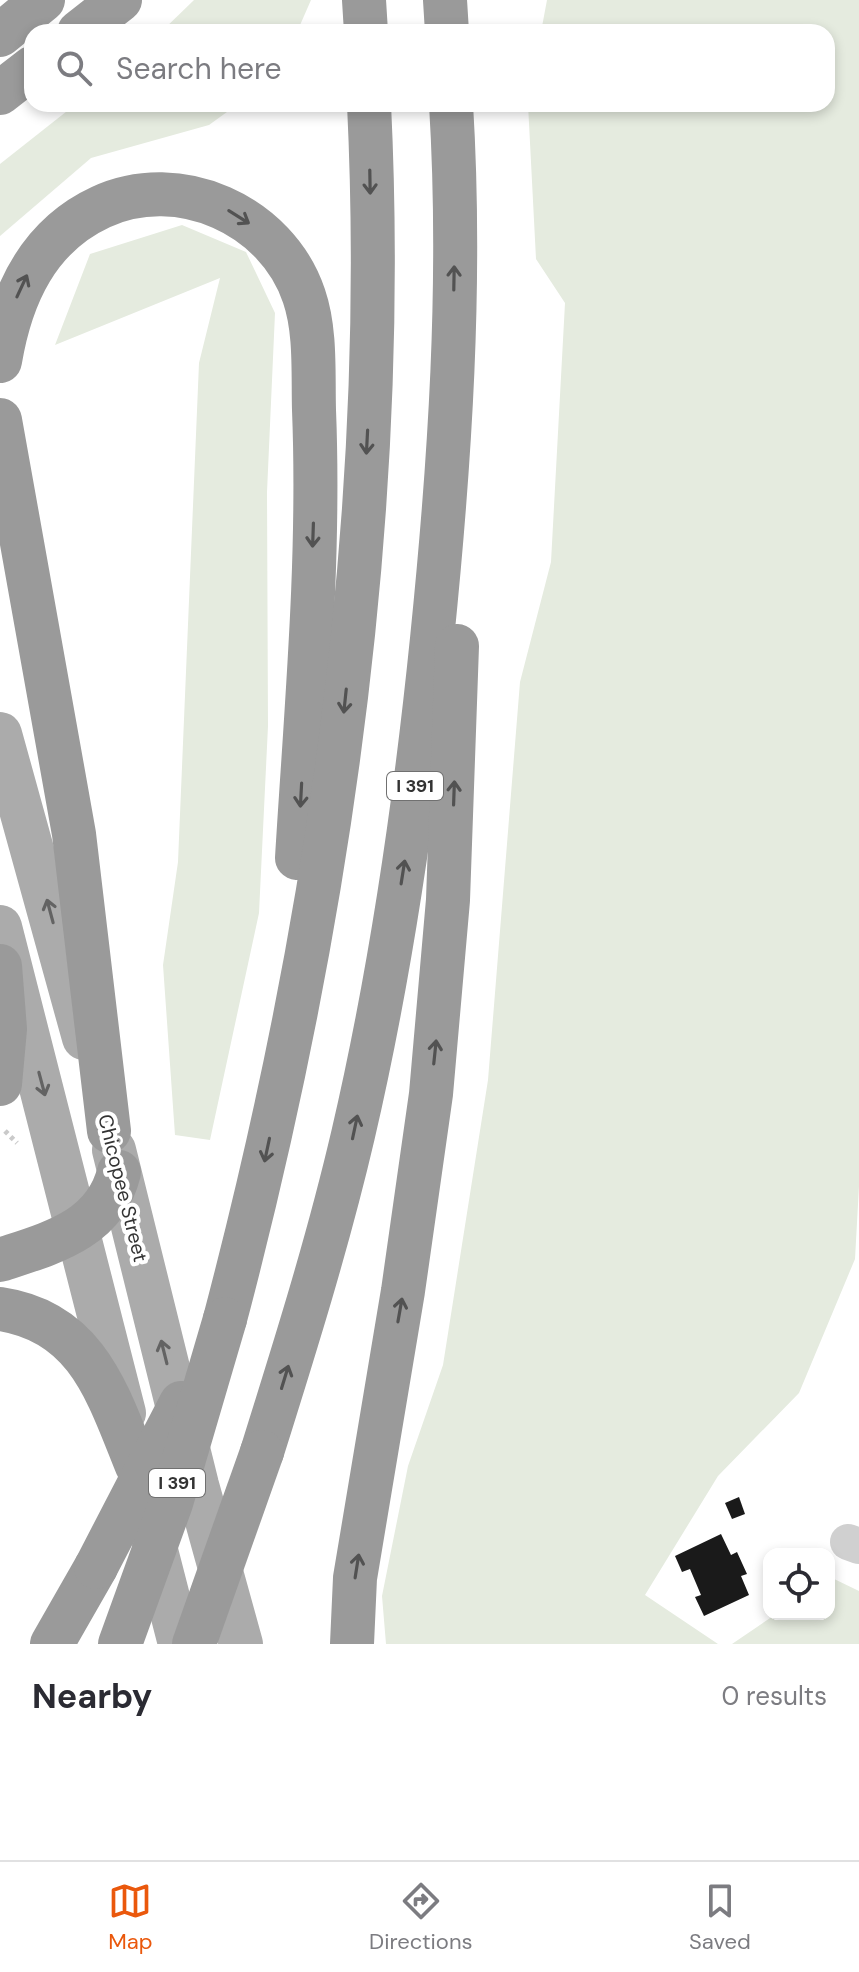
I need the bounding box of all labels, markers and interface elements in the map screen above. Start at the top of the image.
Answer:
search box [24,24,835,112]
icon: search [52,46,96,90]
text: Search here [116,49,282,88]
one-way arrow [363,168,378,195]
one-way arrow [227,209,250,225]
one-way arrow [447,265,462,292]
one-way arrow [15,275,30,299]
one-way arrow [360,428,375,455]
one-way arrow [306,521,321,548]
one-way arrow [338,687,353,714]
road number: I 391 [387,772,443,800]
one-way arrow [447,780,462,807]
one-way arrow [293,781,308,808]
one-way arrow [396,859,411,885]
one-way arrow [41,898,56,924]
one-way arrow [428,1039,443,1066]
one-way arrow [35,1071,50,1096]
street label: Chicopee Street [92,1112,154,1265]
one-way arrow [348,1115,363,1140]
one-way arrow [259,1137,274,1162]
one-way arrow [393,1298,408,1323]
one-way arrow [156,1340,171,1365]
one-way arrow [278,1365,293,1391]
road number: I 391 [149,1469,205,1497]
map controls [763,1548,835,1620]
button: locate [763,1548,835,1620]
one-way arrow [350,1554,365,1580]
text: Nearby [32,1674,152,1719]
text: 0 results [721,1679,827,1713]
tab: Map [108,1879,153,1956]
tab: Directions [369,1879,473,1956]
tab: Saved [689,1879,751,1956]

